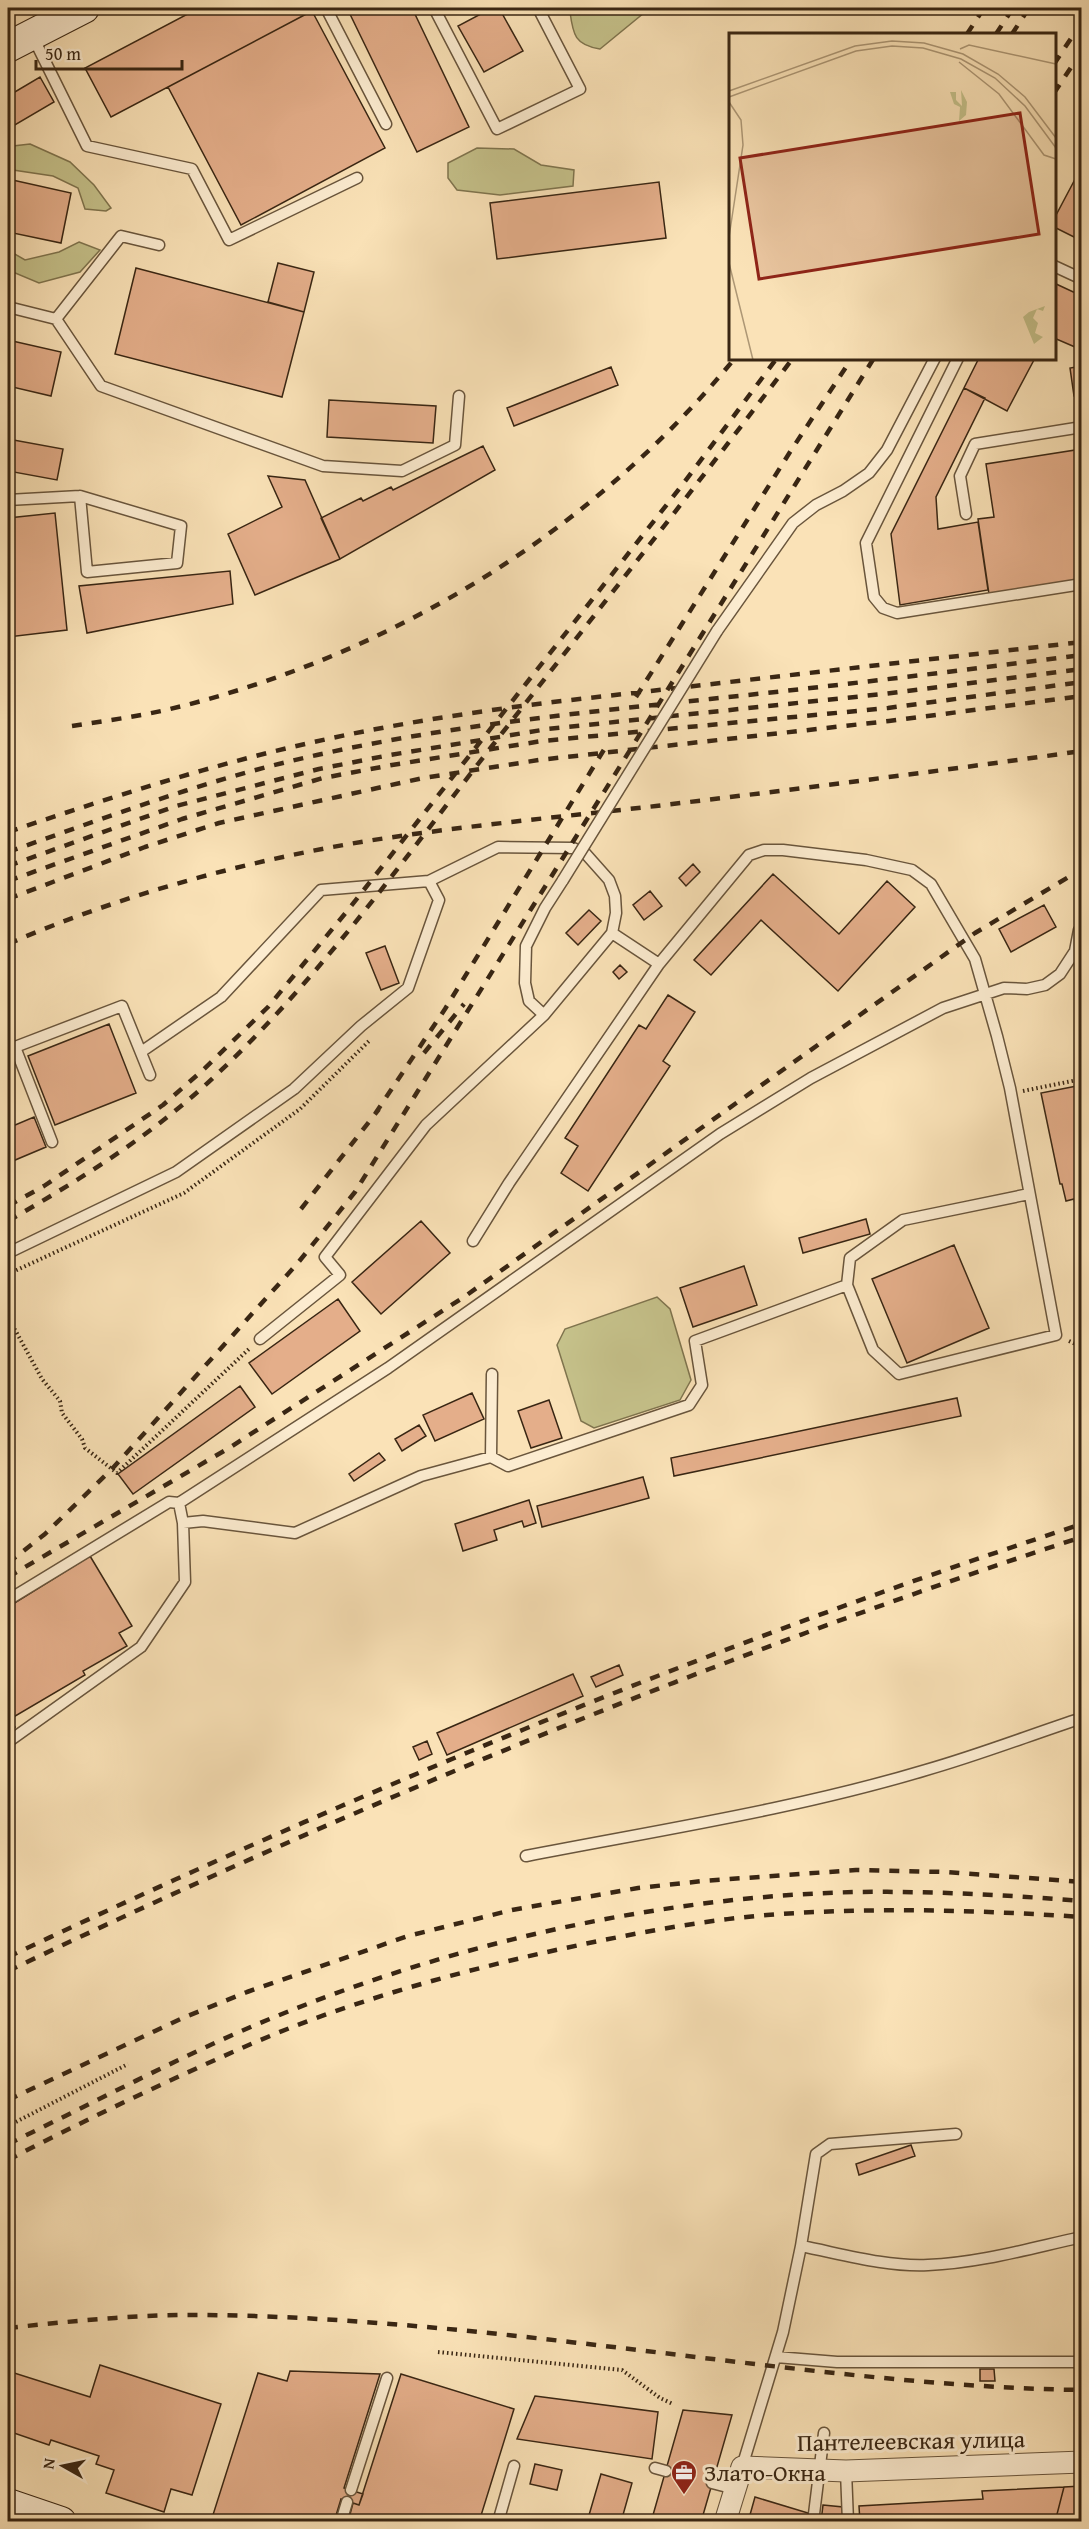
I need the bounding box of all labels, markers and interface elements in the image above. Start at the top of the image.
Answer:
scale bar [36,33,182,71]
inset map [729,33,1056,360]
text: 50 m [45,40,81,67]
street label: Пантелеевская улица [797,2421,1026,2460]
north arrow [33,2436,93,2496]
place label: Злато-Окна [704,2455,826,2490]
text: N [35,2456,61,2471]
office icon: Злато-Окна [669,2458,699,2496]

